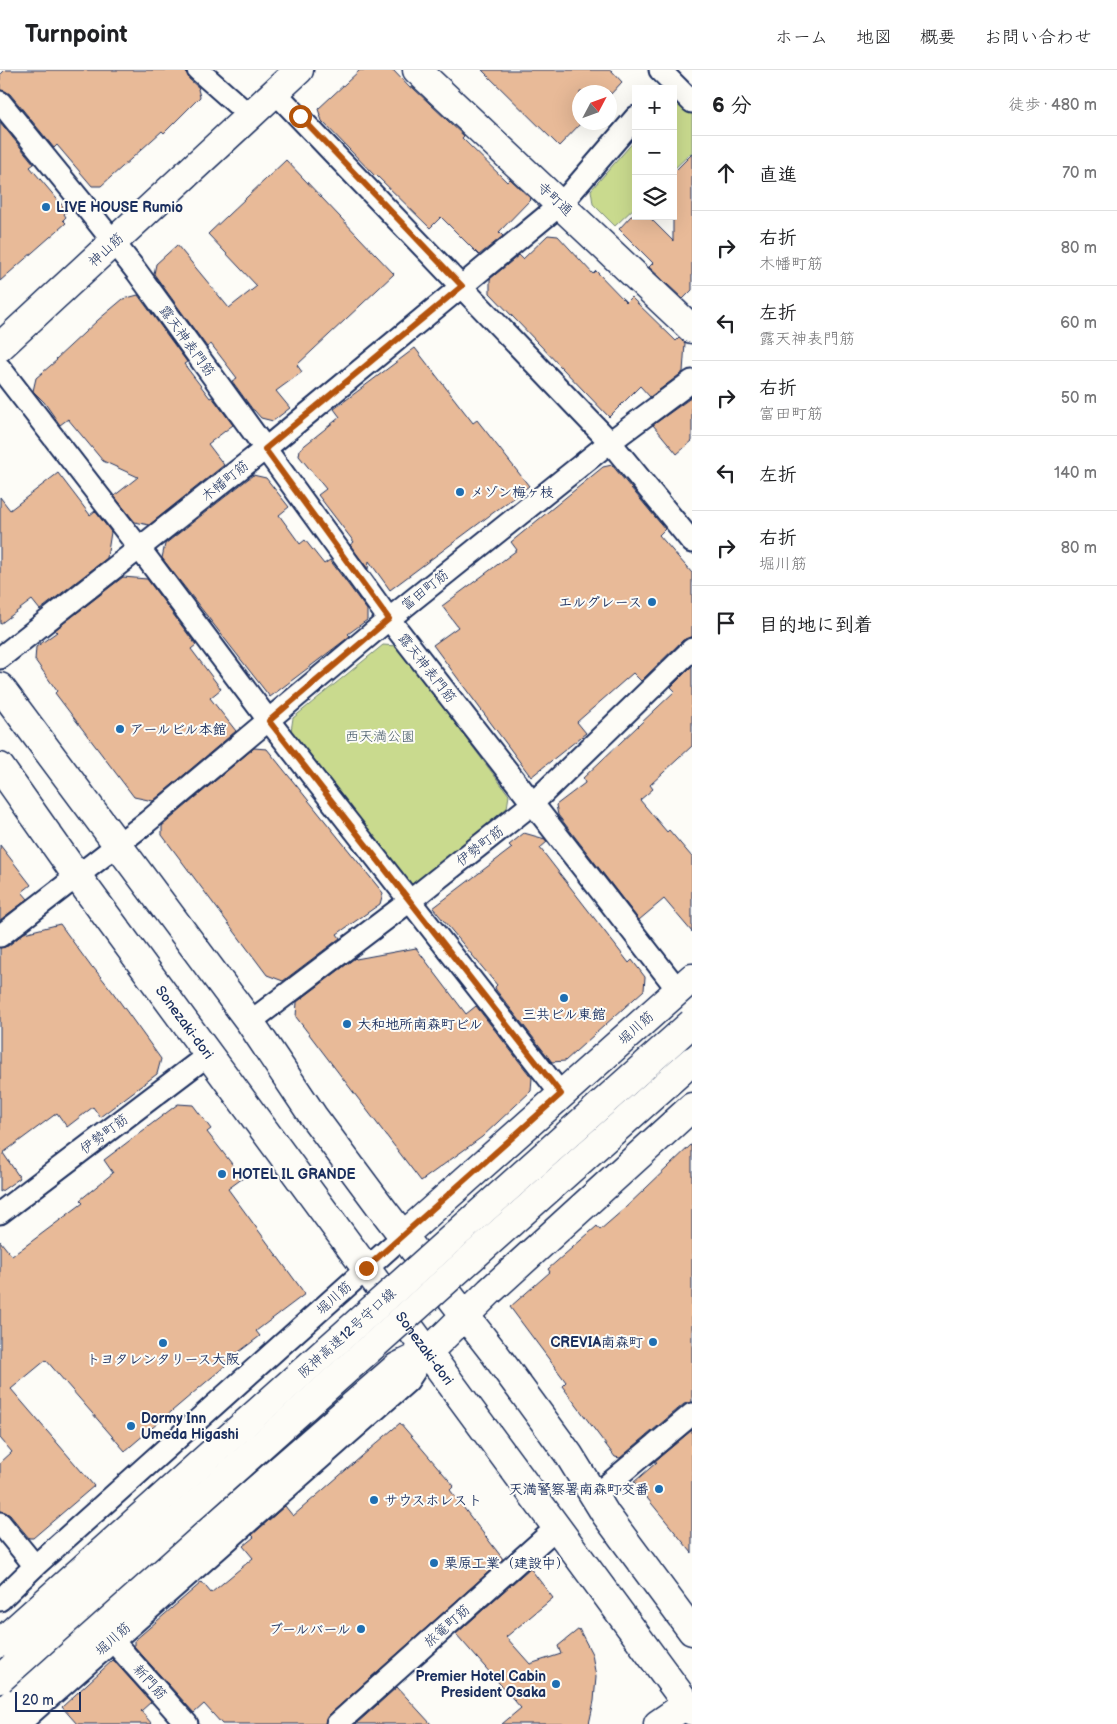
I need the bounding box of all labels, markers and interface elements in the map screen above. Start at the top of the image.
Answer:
text: Turnpoint [25,20,128,49]
text: ホーム [775,27,828,48]
text: 地図 [856,27,892,48]
text: 概要 [920,27,956,48]
text: お問い合わせ [984,27,1092,48]
north arrow [572,85,617,130]
map controls [632,85,677,220]
button: + [632,85,677,130]
text: 6 分 [712,93,751,118]
text: 徒歩 · 480 m [1009,96,1097,115]
route start [289,105,312,128]
button: − [632,130,677,175]
icon: ahead [712,159,740,187]
text: 直進 [759,164,797,187]
text: 70 m [1062,164,1097,183]
button: layers [632,175,677,220]
street label: 寺町通 [534,178,576,220]
place label: LIVE HOUSE Rumio [56,199,183,216]
marker: LIVE HOUSE Rumio [40,201,52,213]
text: 右折 [759,227,797,250]
street label: 神山筋 [85,229,127,271]
icon: right [712,234,740,262]
text: 80 m [1061,239,1097,258]
text: 木幡町筋 [759,255,823,274]
street label: 露天神表門筋 [155,302,219,380]
text: 左折 [759,302,797,325]
icon: left [712,309,740,337]
text: 60 m [1060,314,1097,333]
text: 露天神表門筋 [759,330,855,349]
text: 右折 [759,377,797,400]
icon: right [712,384,740,412]
text: 50 m [1061,389,1097,408]
text: 富田町筋 [759,405,823,424]
street label: 木幡町筋 [198,457,252,505]
icon: left [712,459,740,487]
text: 左折 [759,464,797,487]
text: 140 m [1054,464,1097,483]
place label: メゾン梅ヶ枝 [470,484,554,501]
marker: メゾン梅ヶ枝 [454,486,466,498]
text: 右折 [759,527,797,550]
icon: right [712,534,740,562]
text: 80 m [1061,539,1097,558]
text: 堀川筋 [759,555,807,574]
street label: 富田町筋 [398,566,452,614]
place label: エルグレース [558,594,642,611]
marker: エルグレース [646,596,658,608]
icon: arrive [712,609,740,637]
text: 目的地に到着 [759,614,873,637]
street label: 露天神表門筋 [394,630,460,706]
place label: アールビル本館 [130,721,227,738]
marker: アールビル本館 [114,723,126,735]
park label: 西天満公園 [345,728,415,745]
street label: 伊勢町筋 [453,822,507,870]
street label: Sonezaki-dori [152,982,217,1062]
marker: 三共ビル東館 [558,992,570,1004]
place label: 三共ビル東館 [522,1006,606,1023]
street label: 堀川筋 [615,1008,657,1048]
place label: 大和地所南森町ビル [357,1016,483,1033]
marker: 大和地所南森町ビル [341,1018,353,1030]
street label: 伊勢町筋 [77,1110,131,1158]
place label: HOTEL IL GRANDE [232,1166,356,1183]
marker: HOTEL IL GRANDE [216,1168,228,1180]
route end [355,1257,378,1280]
street label: 堀川筋 [313,1278,355,1318]
street label: 阪神高速12号守口線 [295,1285,399,1381]
street label: Sonezaki-dori [392,1308,457,1388]
place label: CREVIA南森町 [550,1334,643,1351]
marker: CREVIA南森町 [647,1336,659,1348]
marker: トヨタレンタリース大阪 [157,1337,169,1349]
place label: トヨタレンタリース大阪 [86,1351,240,1368]
place label: Dormy Inn Umeda Higashi [141,1410,239,1443]
marker: Dormy Inn Umeda Higashi [125,1420,137,1432]
place label: 天満警察署南森町交番 [509,1481,649,1498]
marker: 天満警察署南森町交番 [653,1483,665,1495]
place label: サウスホレスト [384,1492,482,1509]
marker: サウスホレスト [368,1494,380,1506]
place label: 栗原工業（建設中） [444,1555,570,1572]
marker: 栗原工業（建設中） [428,1557,440,1569]
street label: 旅篭町筋 [421,1601,473,1651]
street label: 堀川筋 [92,1619,134,1659]
place label: ブールバール [269,1621,351,1638]
marker: ブールバール [355,1623,367,1635]
street label: 新門筋 [130,1661,170,1703]
place label: Premier Hotel Cabin President Osaka [416,1668,546,1701]
marker: Premier Hotel Cabin President Osaka [550,1678,562,1690]
scale bar [15,1689,81,1712]
text: 20 m [22,1692,54,1709]

